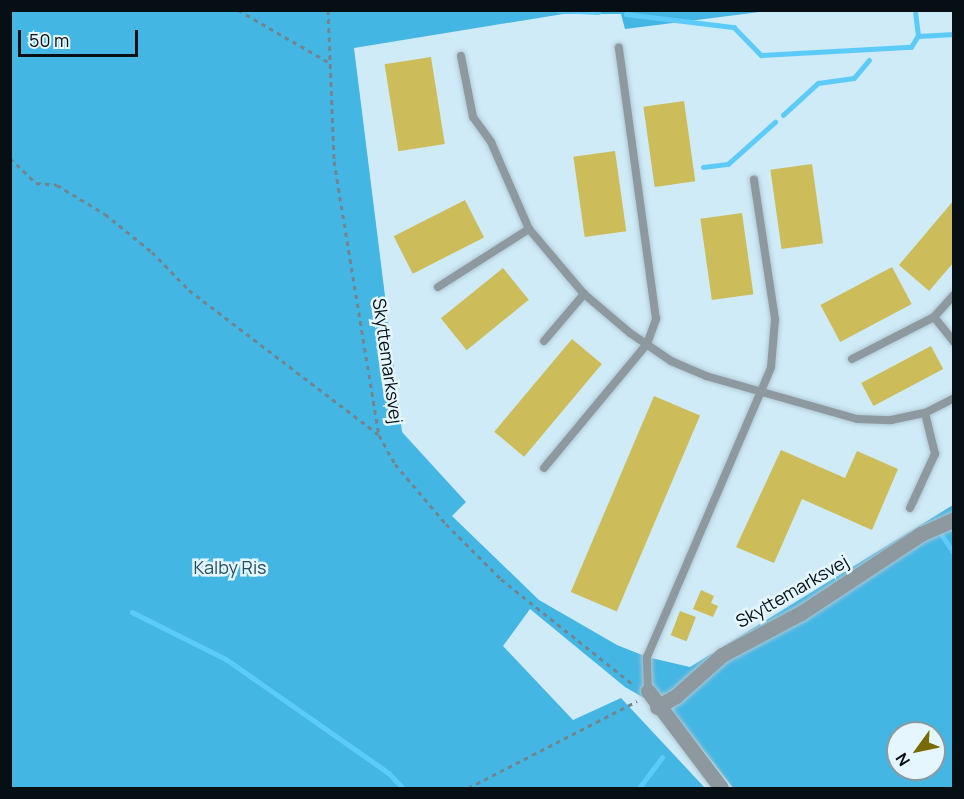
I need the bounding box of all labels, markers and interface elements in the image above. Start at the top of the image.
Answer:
scale bar [21,18,141,56]
text: 50 m [29,28,69,52]
street label: Skyttemarksvej [369,297,407,425]
street label: Skyttemarksvej [732,550,852,632]
park label: Kalby Ris [193,556,267,578]
north arrow [886,721,946,781]
text: N [890,749,915,771]

